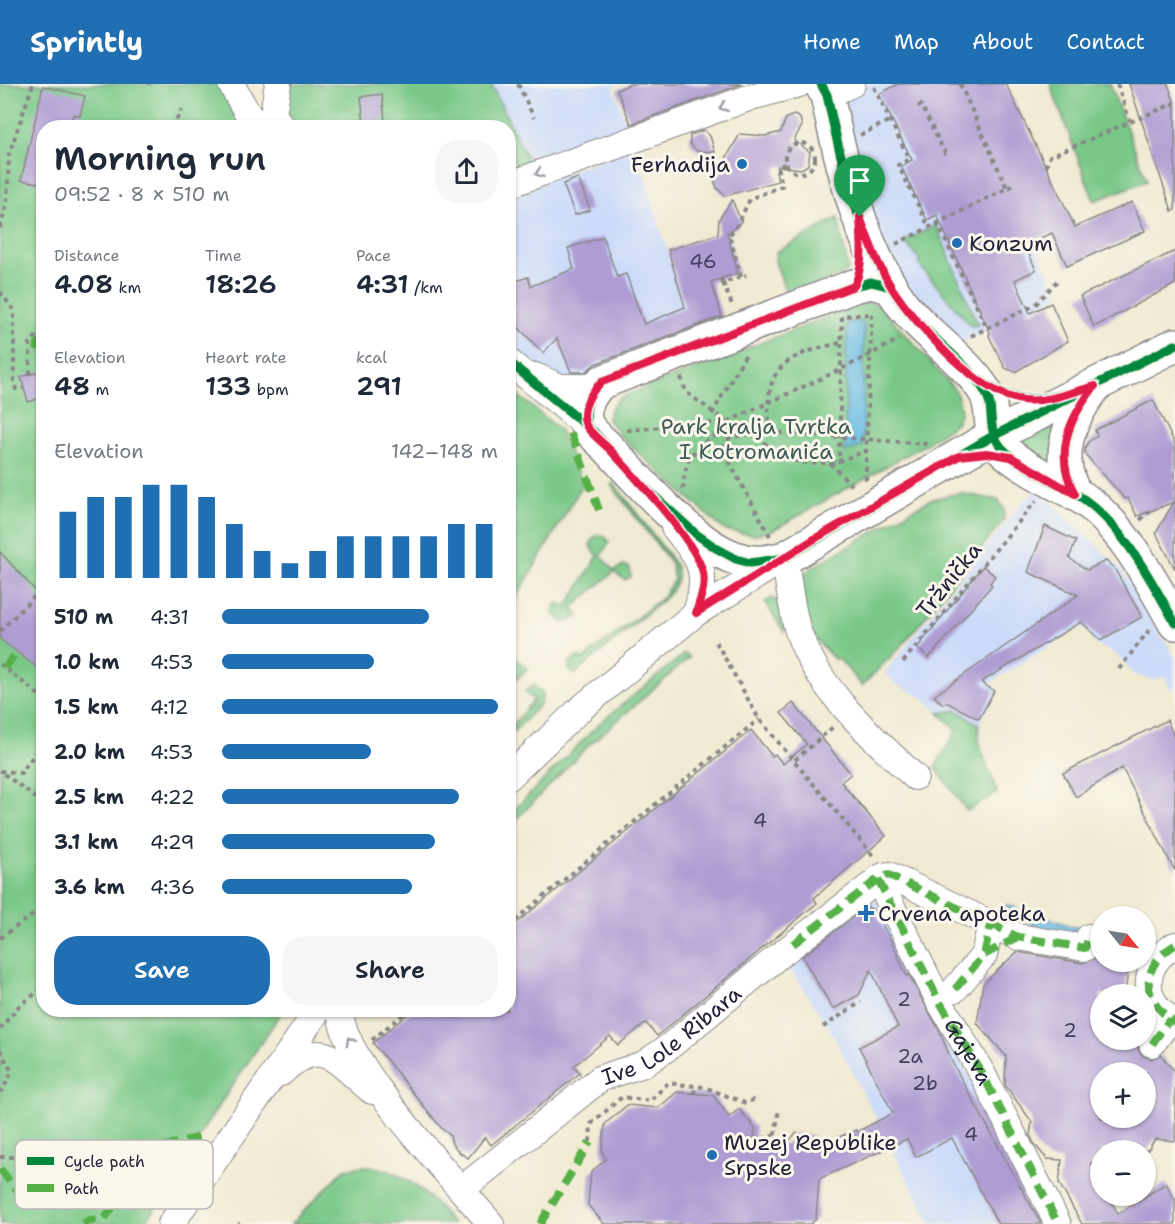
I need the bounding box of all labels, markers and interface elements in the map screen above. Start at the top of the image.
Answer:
text: Sprintly [30,23,143,61]
text: Home [803,28,861,56]
text: Map [894,28,939,56]
text: About [972,28,1033,56]
text: Contact [1066,28,1145,56]
one-way arrow [718,99,728,112]
text: Morning run [54,136,266,181]
button: share [435,140,498,203]
place label: Ferhadija [631,150,730,179]
pin [834,155,885,217]
marker: Ferhadija [735,157,749,171]
icon: arrive [843,164,876,197]
one-way arrow [534,165,545,178]
text: 09:52 · 8 × 510 m [54,181,229,207]
place label: Konzum [969,229,1053,258]
marker: Konzum [950,236,964,250]
text: Distance [54,245,120,266]
text: Time [205,245,242,266]
text: Pace [356,245,391,266]
house number: 46 [689,248,717,274]
text: 4.08 [54,266,113,301]
text: 18:26 [205,266,277,301]
text: 4:31 [356,266,409,301]
text: km [113,277,141,298]
text: /km [409,277,443,298]
text: Elevation [54,347,126,368]
text: Heart rate [205,347,287,368]
text: kcal [356,347,387,368]
text: 48 [54,368,90,403]
text: 133 [205,368,251,403]
text: 291 [356,368,402,403]
text: m [90,379,109,400]
text: bpm [251,379,289,400]
park label: Park kralja Tvrtka I Kotromanića [661,412,852,466]
text: Elevation [54,438,144,464]
text: 142–148 m [391,438,498,464]
street label: Tržnička [910,536,989,624]
text: 510 m [54,604,113,630]
text: 4:31 [150,604,189,630]
text: 1.0 km [54,649,119,675]
text: 4:53 [150,649,194,675]
text: 1.5 km [54,694,118,720]
text: 4:12 [150,694,189,720]
text: 2.0 km [54,739,125,765]
text: 4:53 [150,739,194,765]
text: 2.5 km [54,784,124,810]
text: 4:22 [150,784,195,810]
house number: 4 [753,807,767,833]
text: 3.1 km [54,829,118,855]
text: 4:29 [150,829,195,855]
text: 3.6 km [54,874,125,900]
text: 4:36 [150,874,195,900]
place label: Crvena apoteka [878,899,1046,928]
marker: Crvena apoteka [859,906,873,920]
north arrow [1090,906,1156,972]
map controls [1090,906,1156,1206]
button: Save [54,936,270,1005]
button: Share [282,936,498,1005]
street label: Ive Lole Ribara [598,978,747,1091]
button: layers [1090,984,1156,1050]
house number: 2 [897,986,911,1012]
street label: Gajeva [938,1013,1000,1090]
house number: 2 [1063,1017,1077,1043]
one-way arrow [346,1037,357,1047]
house number: 2a [897,1043,923,1069]
button: + [1090,1062,1156,1128]
house number: 2b [912,1070,938,1096]
house number: 4 [964,1121,978,1147]
place label: Muzej Republike Srpske [724,1128,897,1182]
legend [15,1140,213,1209]
button: − [1090,1140,1156,1206]
marker: Muzej Republike Srpske [705,1148,719,1162]
text: Cycle path [64,1151,145,1172]
text: Path [64,1178,99,1199]

